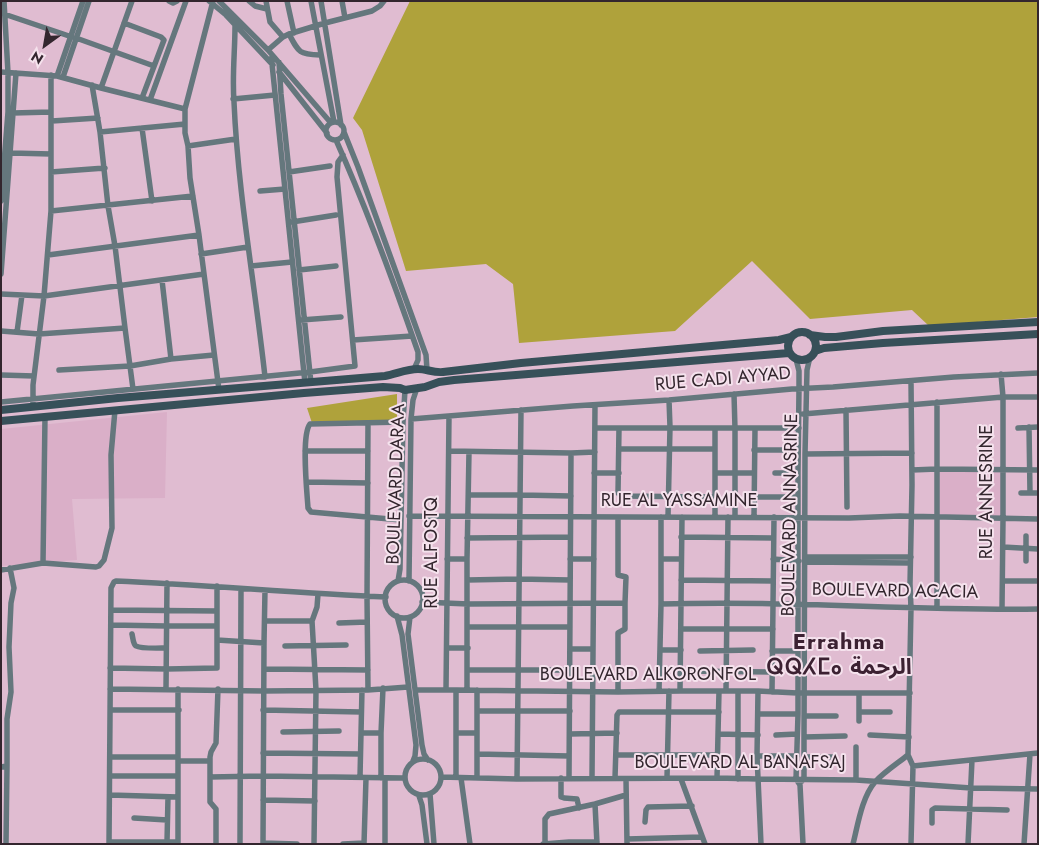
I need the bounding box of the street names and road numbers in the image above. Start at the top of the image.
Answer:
street label: RUE CADI AYYAD [654,363,792,397]
street label: BOULEVARD DARAA [383,403,411,565]
street label: BOULEVARD ANNASRINE [778,413,804,617]
street label: RUE ANNESRINE [977,425,999,559]
street label: RUE AL YASSAMINE [601,491,757,513]
street label: RUE ALFOSTQ [422,497,444,609]
street label: BOULEVARD ACACIA [812,580,978,604]
street label: BOULEVARD ALKORONFOL [540,665,756,687]
street label: BOULEVARD AL BANAFSAJ [634,753,846,775]

